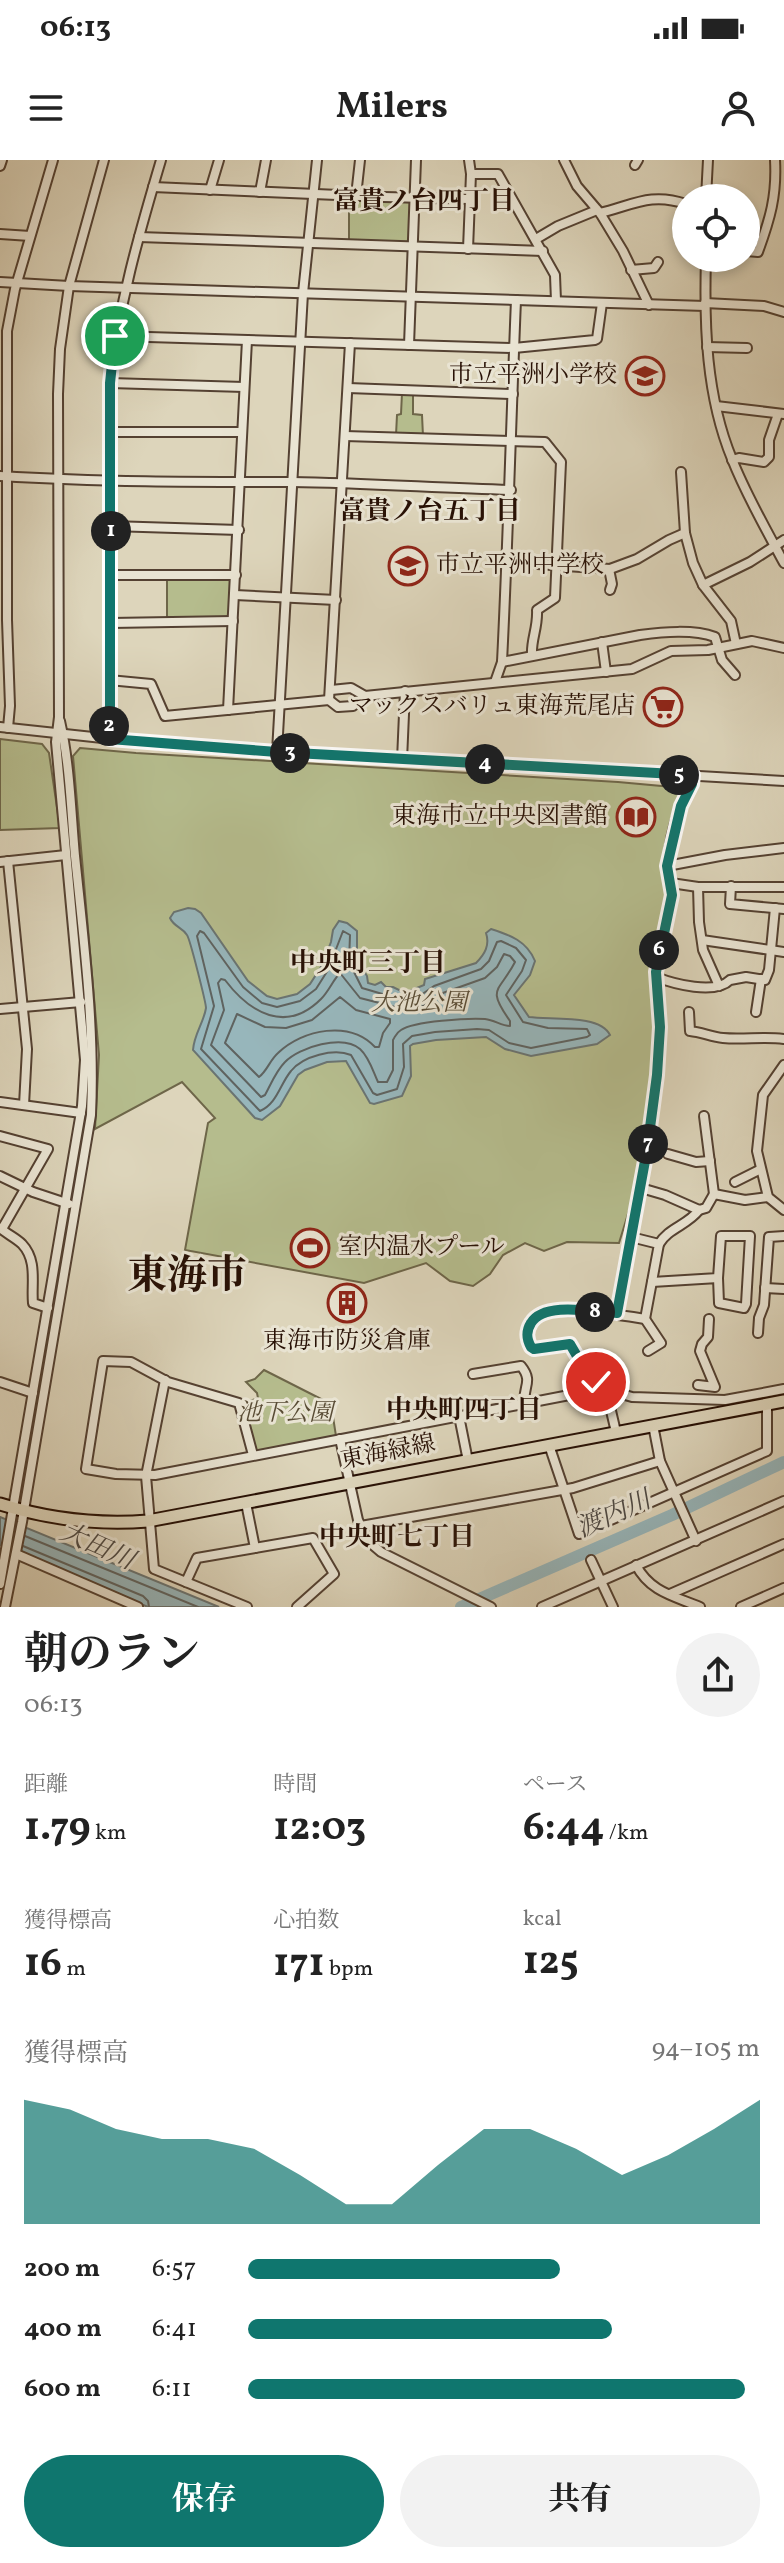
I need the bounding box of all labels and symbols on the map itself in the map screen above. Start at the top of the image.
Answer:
district label: 富貴ノ台四丁目 [333,184,515,220]
pin [81,302,149,370]
school or university icon: 市立平洲小学校 [624,355,666,397]
place label: 市立平洲小学校 [449,359,617,393]
district label: 富貴ノ台五丁目 [339,494,521,530]
pin: 1 [91,511,131,551]
school or university icon: 市立平洲中学校 [387,545,429,587]
place label: 市立平洲中学校 [436,549,604,583]
supermarket icon: マックスバリュ東海荒尾店 [642,686,684,728]
place label: マックスバリュ東海荒尾店 [349,690,635,724]
pin: 2 [89,706,129,746]
pin: 3 [270,733,310,773]
pin: 4 [465,744,505,784]
pin: 5 [659,755,699,795]
library icon: 東海市立中央図書館 [615,796,657,838]
place label: 東海市立中央図書館 [392,800,608,834]
pin: 6 [639,930,679,970]
district label: 中央町三丁目 [290,946,446,982]
park label: 大池公園 [371,987,471,1021]
pin: 7 [628,1124,668,1164]
sports icon: 室内温水プール [289,1227,331,1269]
place label: 室内温水プール [338,1231,505,1265]
district label: 東海市 [127,1250,247,1306]
building icon: 東海市防災倉庫 [326,1282,368,1324]
pin: 8 [575,1292,615,1332]
place label: 東海市防災倉庫 [263,1325,431,1359]
pin [562,1348,630,1416]
district label: 中央町四丁目 [386,1393,542,1429]
park label: 池下公園 [237,1397,337,1431]
street label: 東海緑線 [338,1427,438,1479]
water label: 渡内川 [571,1481,660,1547]
water label: 大田川 [54,1515,143,1581]
district label: 中央町七丁目 [319,1520,475,1556]

